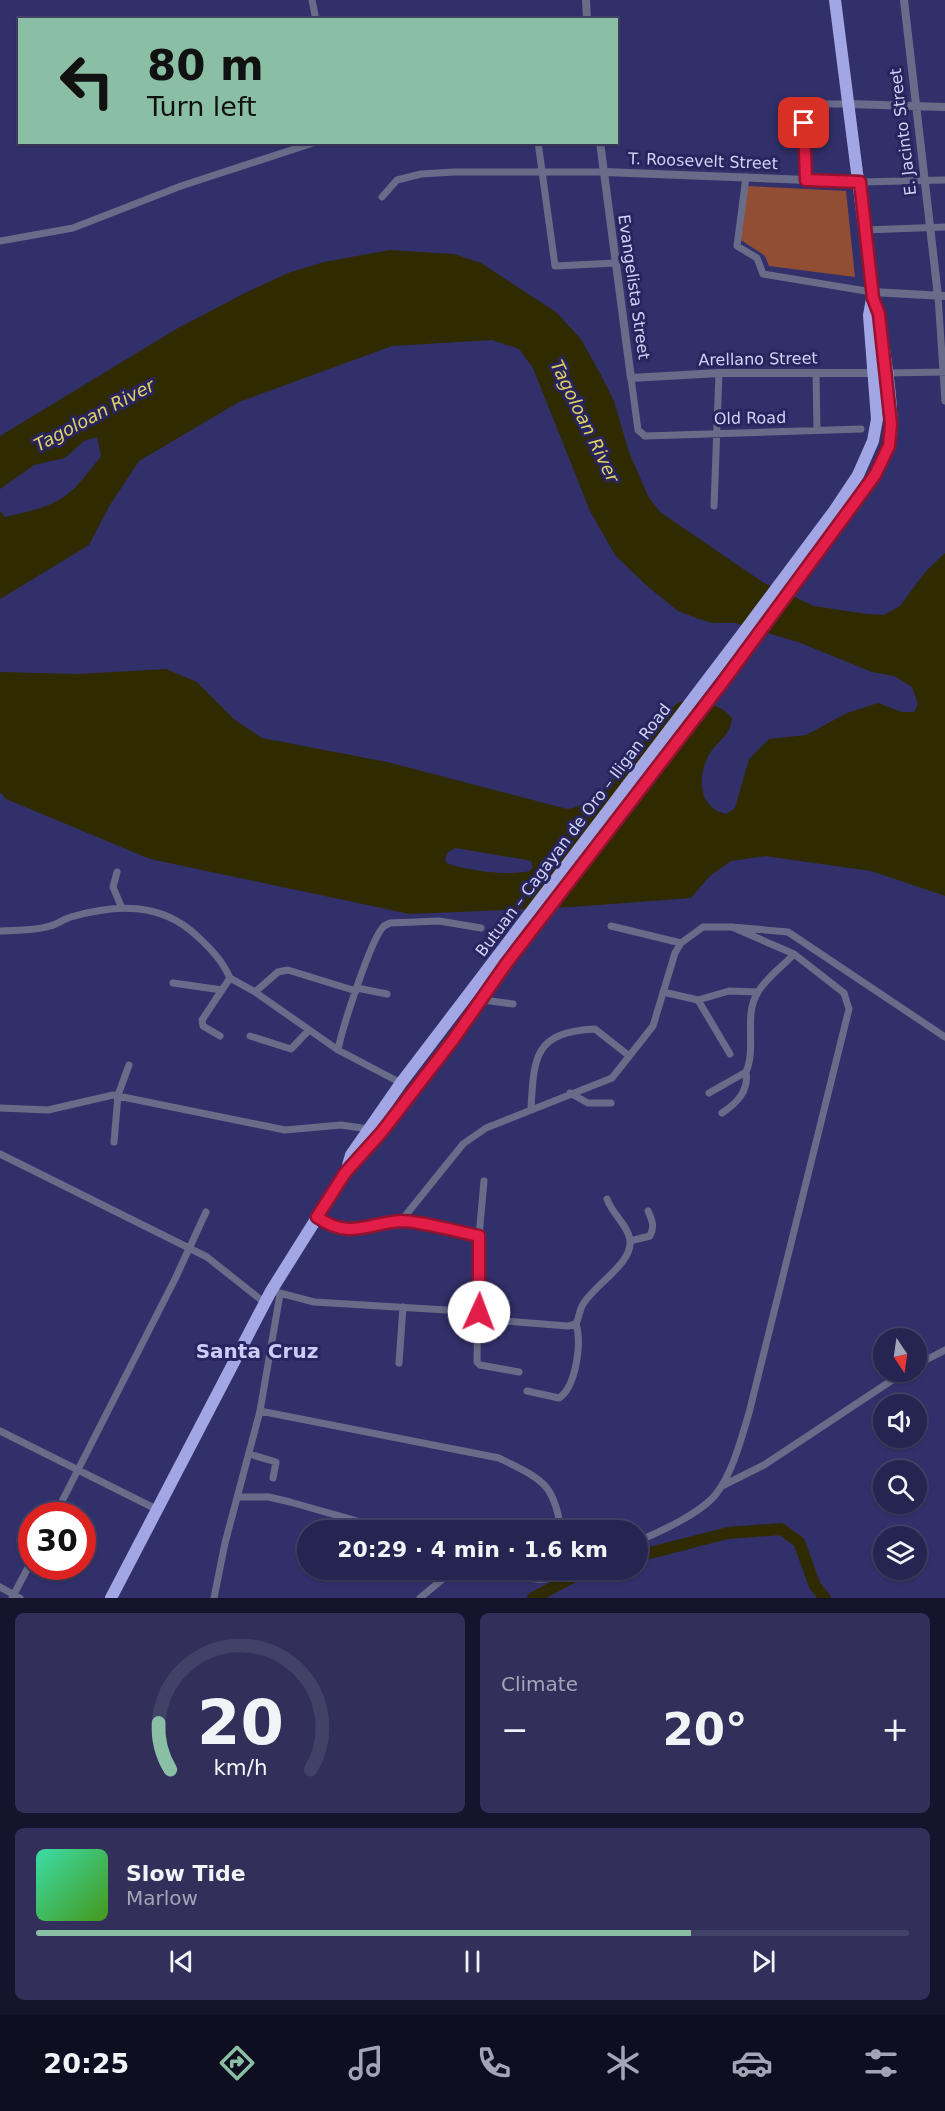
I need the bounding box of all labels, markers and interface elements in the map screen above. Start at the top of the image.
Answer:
text: 80 m [147,41,264,90]
icon: left [48,42,126,120]
street label: E. Jacinto Street [886,67,920,197]
text: Turn left [147,91,257,122]
pin [778,97,829,148]
icon: arrive [787,106,820,139]
street label: T. Roosevelt Street [627,149,778,173]
street label: Evangelista Street [614,213,654,361]
street label: Arellano Street [698,348,818,370]
water label: Tagoloan River [546,356,624,487]
water label: Tagoloan River [30,374,159,456]
street label: Old Road [714,408,786,428]
street label: Butuan – Cagayan de Oro – Iligan Road [472,700,674,960]
position arrow [447,1280,511,1344]
north arrow [873,1328,927,1382]
map controls [873,1328,927,1580]
district label: Santa Cruz [196,1339,318,1363]
button: sound [873,1394,927,1448]
button: search [873,1460,927,1514]
speed limit sign: 30 [18,1502,96,1580]
button: layers [873,1526,927,1580]
text: 20:29 · 4 min · 1.6 km [337,1537,608,1562]
text: Climate [501,1672,578,1696]
text: 20 [197,1686,283,1759]
text: 20° [662,1703,748,1756]
text: − [501,1710,529,1749]
text: + [881,1710,909,1749]
text: km/h [213,1755,267,1780]
text: Slow Tide [126,1861,246,1886]
text: Marlow [126,1886,198,1910]
icon: previous [165,1945,198,1978]
icon: pause [456,1945,489,1978]
icon: next [747,1945,780,1978]
icon: directions [216,2042,258,2084]
icon: music [345,2042,387,2084]
icon: phone [473,2042,515,2084]
icon: climate [602,2042,644,2084]
icon: car [731,2042,773,2084]
icon: filters [860,2042,902,2084]
text: 20:25 [43,2048,129,2079]

